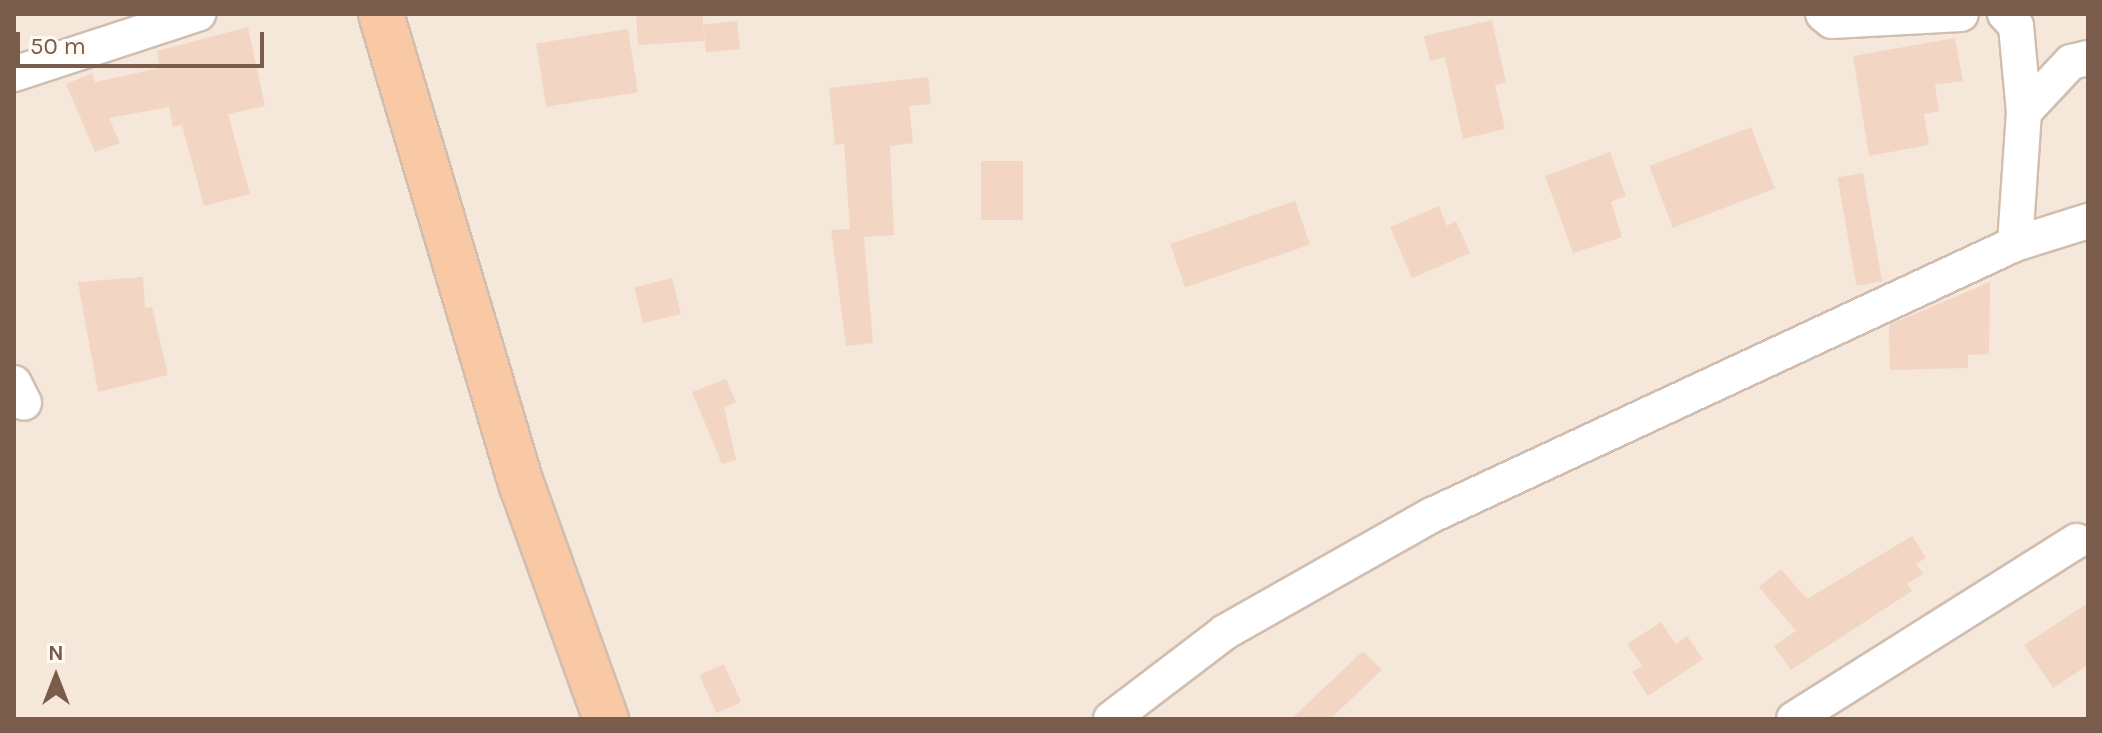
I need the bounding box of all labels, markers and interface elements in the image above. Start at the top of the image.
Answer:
scale bar [20,16,268,66]
text: 50 m [30,32,86,60]
north arrow [16,637,96,717]
text: N [48,640,64,666]

